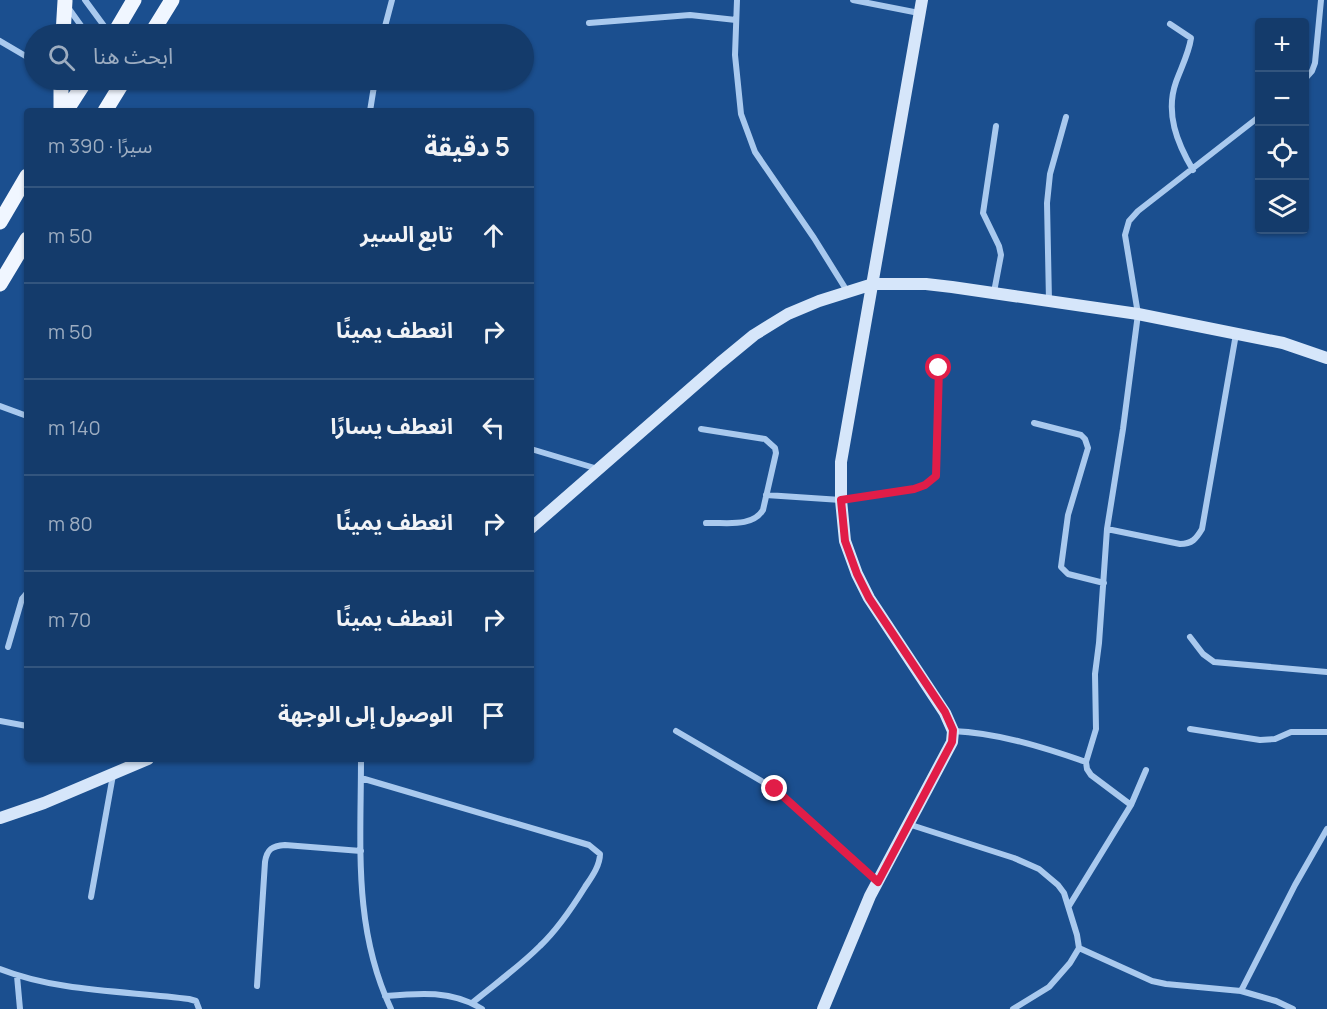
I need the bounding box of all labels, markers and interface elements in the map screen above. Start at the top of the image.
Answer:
map controls [1255,18,1309,234]
button: + [1255,18,1309,72]
search box [24,24,534,90]
icon: search [45,41,78,74]
text: ابحث هنا [93,41,173,71]
button: − [1255,72,1309,126]
button: locate [1255,126,1309,180]
text: 5 دقيقة [424,128,510,164]
text: سيرًا · 390 m [48,132,153,159]
button: layers [1255,180,1309,234]
text: تابع السير [360,219,453,249]
icon: ahead [477,219,510,252]
text: 50 m [48,222,93,249]
text: انعطف يمينًا [336,315,453,345]
icon: right [477,315,510,348]
text: 50 m [48,318,93,345]
route start [925,354,951,380]
text: انعطف يسارًا [330,411,453,441]
icon: left [477,411,510,444]
text: 140 m [48,414,101,441]
text: انعطف يمينًا [336,507,453,537]
icon: right [477,507,510,540]
text: 80 m [48,510,93,537]
text: انعطف يمينًا [336,603,453,633]
icon: right [477,603,510,636]
text: 70 m [48,606,91,633]
text: الوصول إلى الوجهة [278,699,453,729]
icon: arrive [477,699,510,732]
route end [761,775,787,801]

